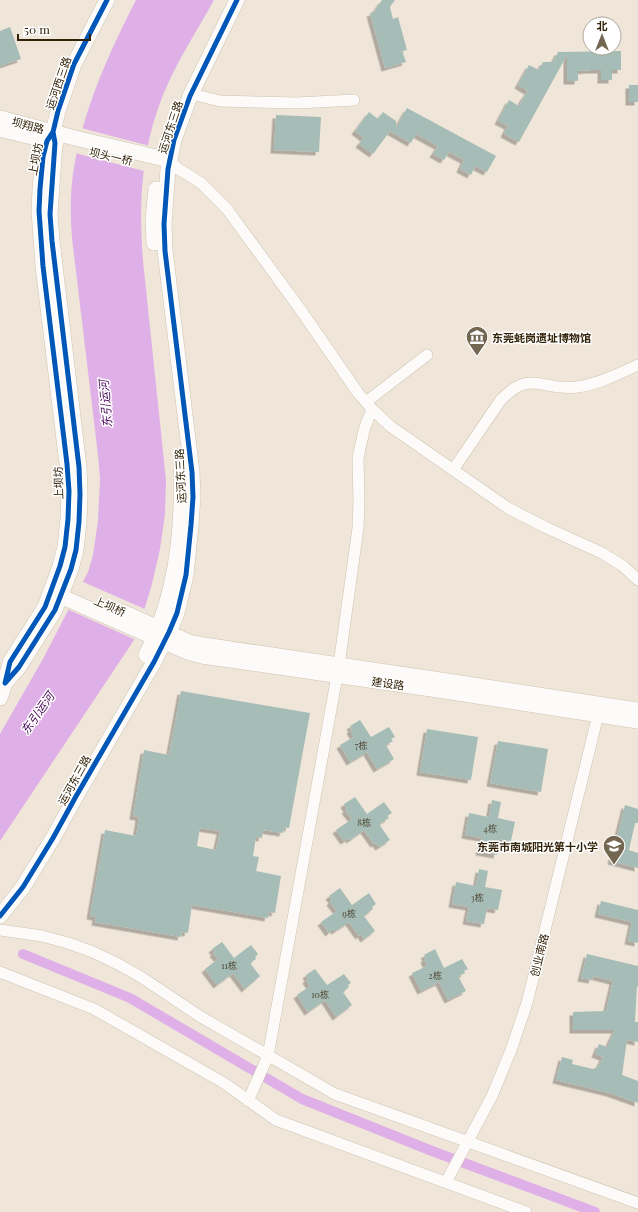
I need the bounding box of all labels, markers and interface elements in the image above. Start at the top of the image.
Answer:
scale bar [18,16,90,42]
north arrow [582,16,622,56]
text: 北 [597,18,608,33]
text: 50 m [24,21,50,37]
street label: 运河西三路 [42,55,74,111]
street label: 运河东三路 [154,99,186,155]
street label: 坝翔路 [10,113,46,137]
street label: 上坝坊 [24,141,46,177]
street label: 坝头一桥 [88,144,134,168]
museum icon: 东莞蚝岗遗址博物馆 [464,324,490,357]
place label: 东莞蚝岗遗址博物馆 [492,330,591,345]
water label: 东引运河 [95,377,115,429]
street label: 运河东三路 [171,448,189,504]
street label: 上坝坊 [50,466,66,500]
street label: 上坝桥 [92,592,128,620]
street label: 建设路 [371,673,405,693]
water label: 东引运河 [17,687,58,737]
house number: 7栋 [355,739,367,751]
street label: 运河东三路 [54,752,94,808]
house number: 8栋 [357,816,371,828]
house number: 4栋 [483,822,497,834]
school or university icon: 东莞市南城阳光第十小学 [601,833,627,866]
place label: 东莞市南城阳光第十小学 [477,839,598,854]
house number: 3栋 [470,891,484,903]
house number: 9栋 [342,907,356,919]
street label: 创业南路 [526,932,552,978]
house number: 11栋 [221,959,237,971]
house number: 2栋 [428,969,442,981]
house number: 10栋 [311,988,329,1000]

